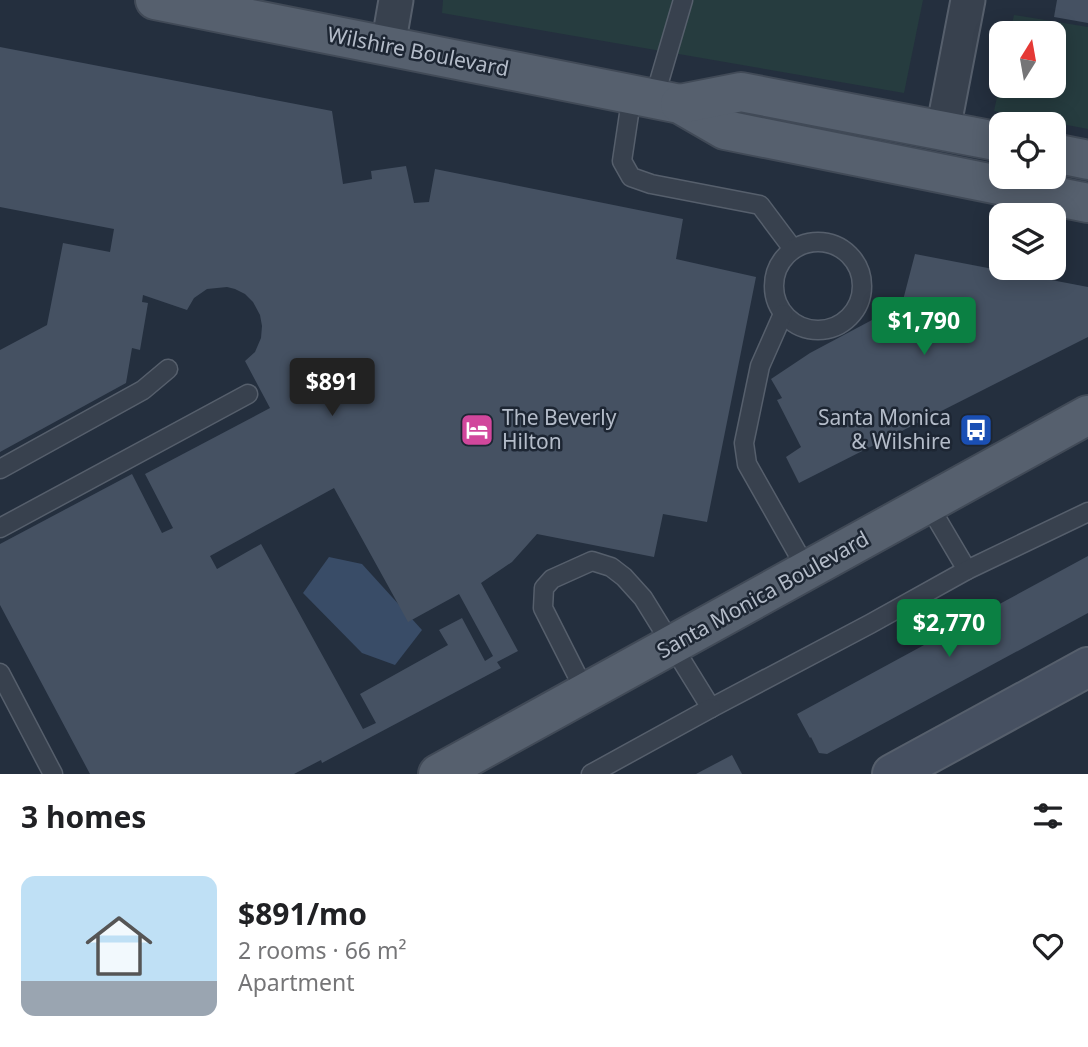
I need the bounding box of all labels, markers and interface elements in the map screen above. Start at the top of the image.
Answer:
street label: Wilshire Boulevard [325,20,511,82]
north arrow [989,21,1066,98]
map controls [989,21,1066,280]
button: locate [989,112,1066,189]
button: layers [989,203,1066,280]
pin: $1,790 [867,298,981,357]
text: $1,790 [888,304,960,336]
pin: $891 [291,358,373,418]
text: $891 [306,365,358,397]
place label: The Beverly Hilton [502,403,617,455]
place label: Santa Monica & Wilshire [818,403,951,455]
hotel icon: The Beverly Hilton [458,411,496,449]
bus stop icon: Santa Monica & Wilshire [957,411,995,449]
street label: Santa Monica Boulevard [651,524,874,664]
pin: $2,770 [892,600,1006,659]
text: $2,770 [913,606,985,638]
text: 3 homes [21,796,146,837]
icon: filters [1029,797,1067,835]
text: $891/mo [238,893,367,934]
icon: home [77,904,161,988]
icon: heart [1029,927,1067,965]
text: 2 rooms · 66 m² [238,934,407,966]
text: Apartment [238,966,355,998]

